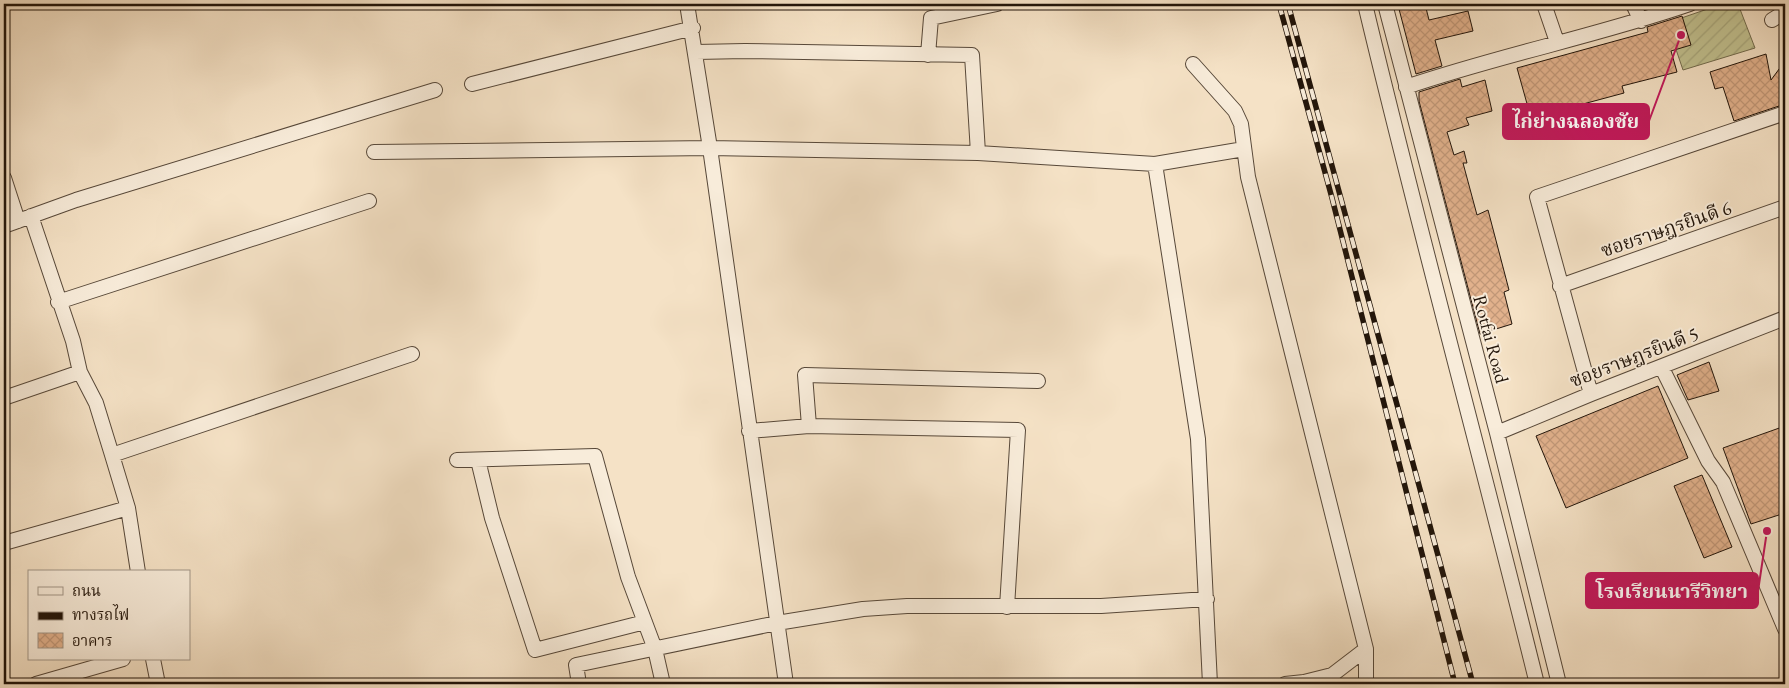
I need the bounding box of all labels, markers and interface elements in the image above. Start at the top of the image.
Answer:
callout: ไก่ย่างฉลองชัย [1503,104,1649,139]
text: ไก่ย่างฉลองชัย [1512,108,1639,134]
street label: ซอยราษฎรยินดี 6 [1597,195,1735,263]
street label: Rotfai Road [1467,292,1515,386]
street label: ซอยราษฎรยินดี 5 [1566,321,1702,393]
legend [28,570,190,660]
callout: โรงเรียนนารีวิทยา [1586,573,1758,608]
text: โรงเรียนนารีวิทยา [1595,578,1748,604]
text: ถนน [72,581,101,600]
text: ทางรถไฟ [72,604,129,624]
text: อาคาร [72,631,112,650]

